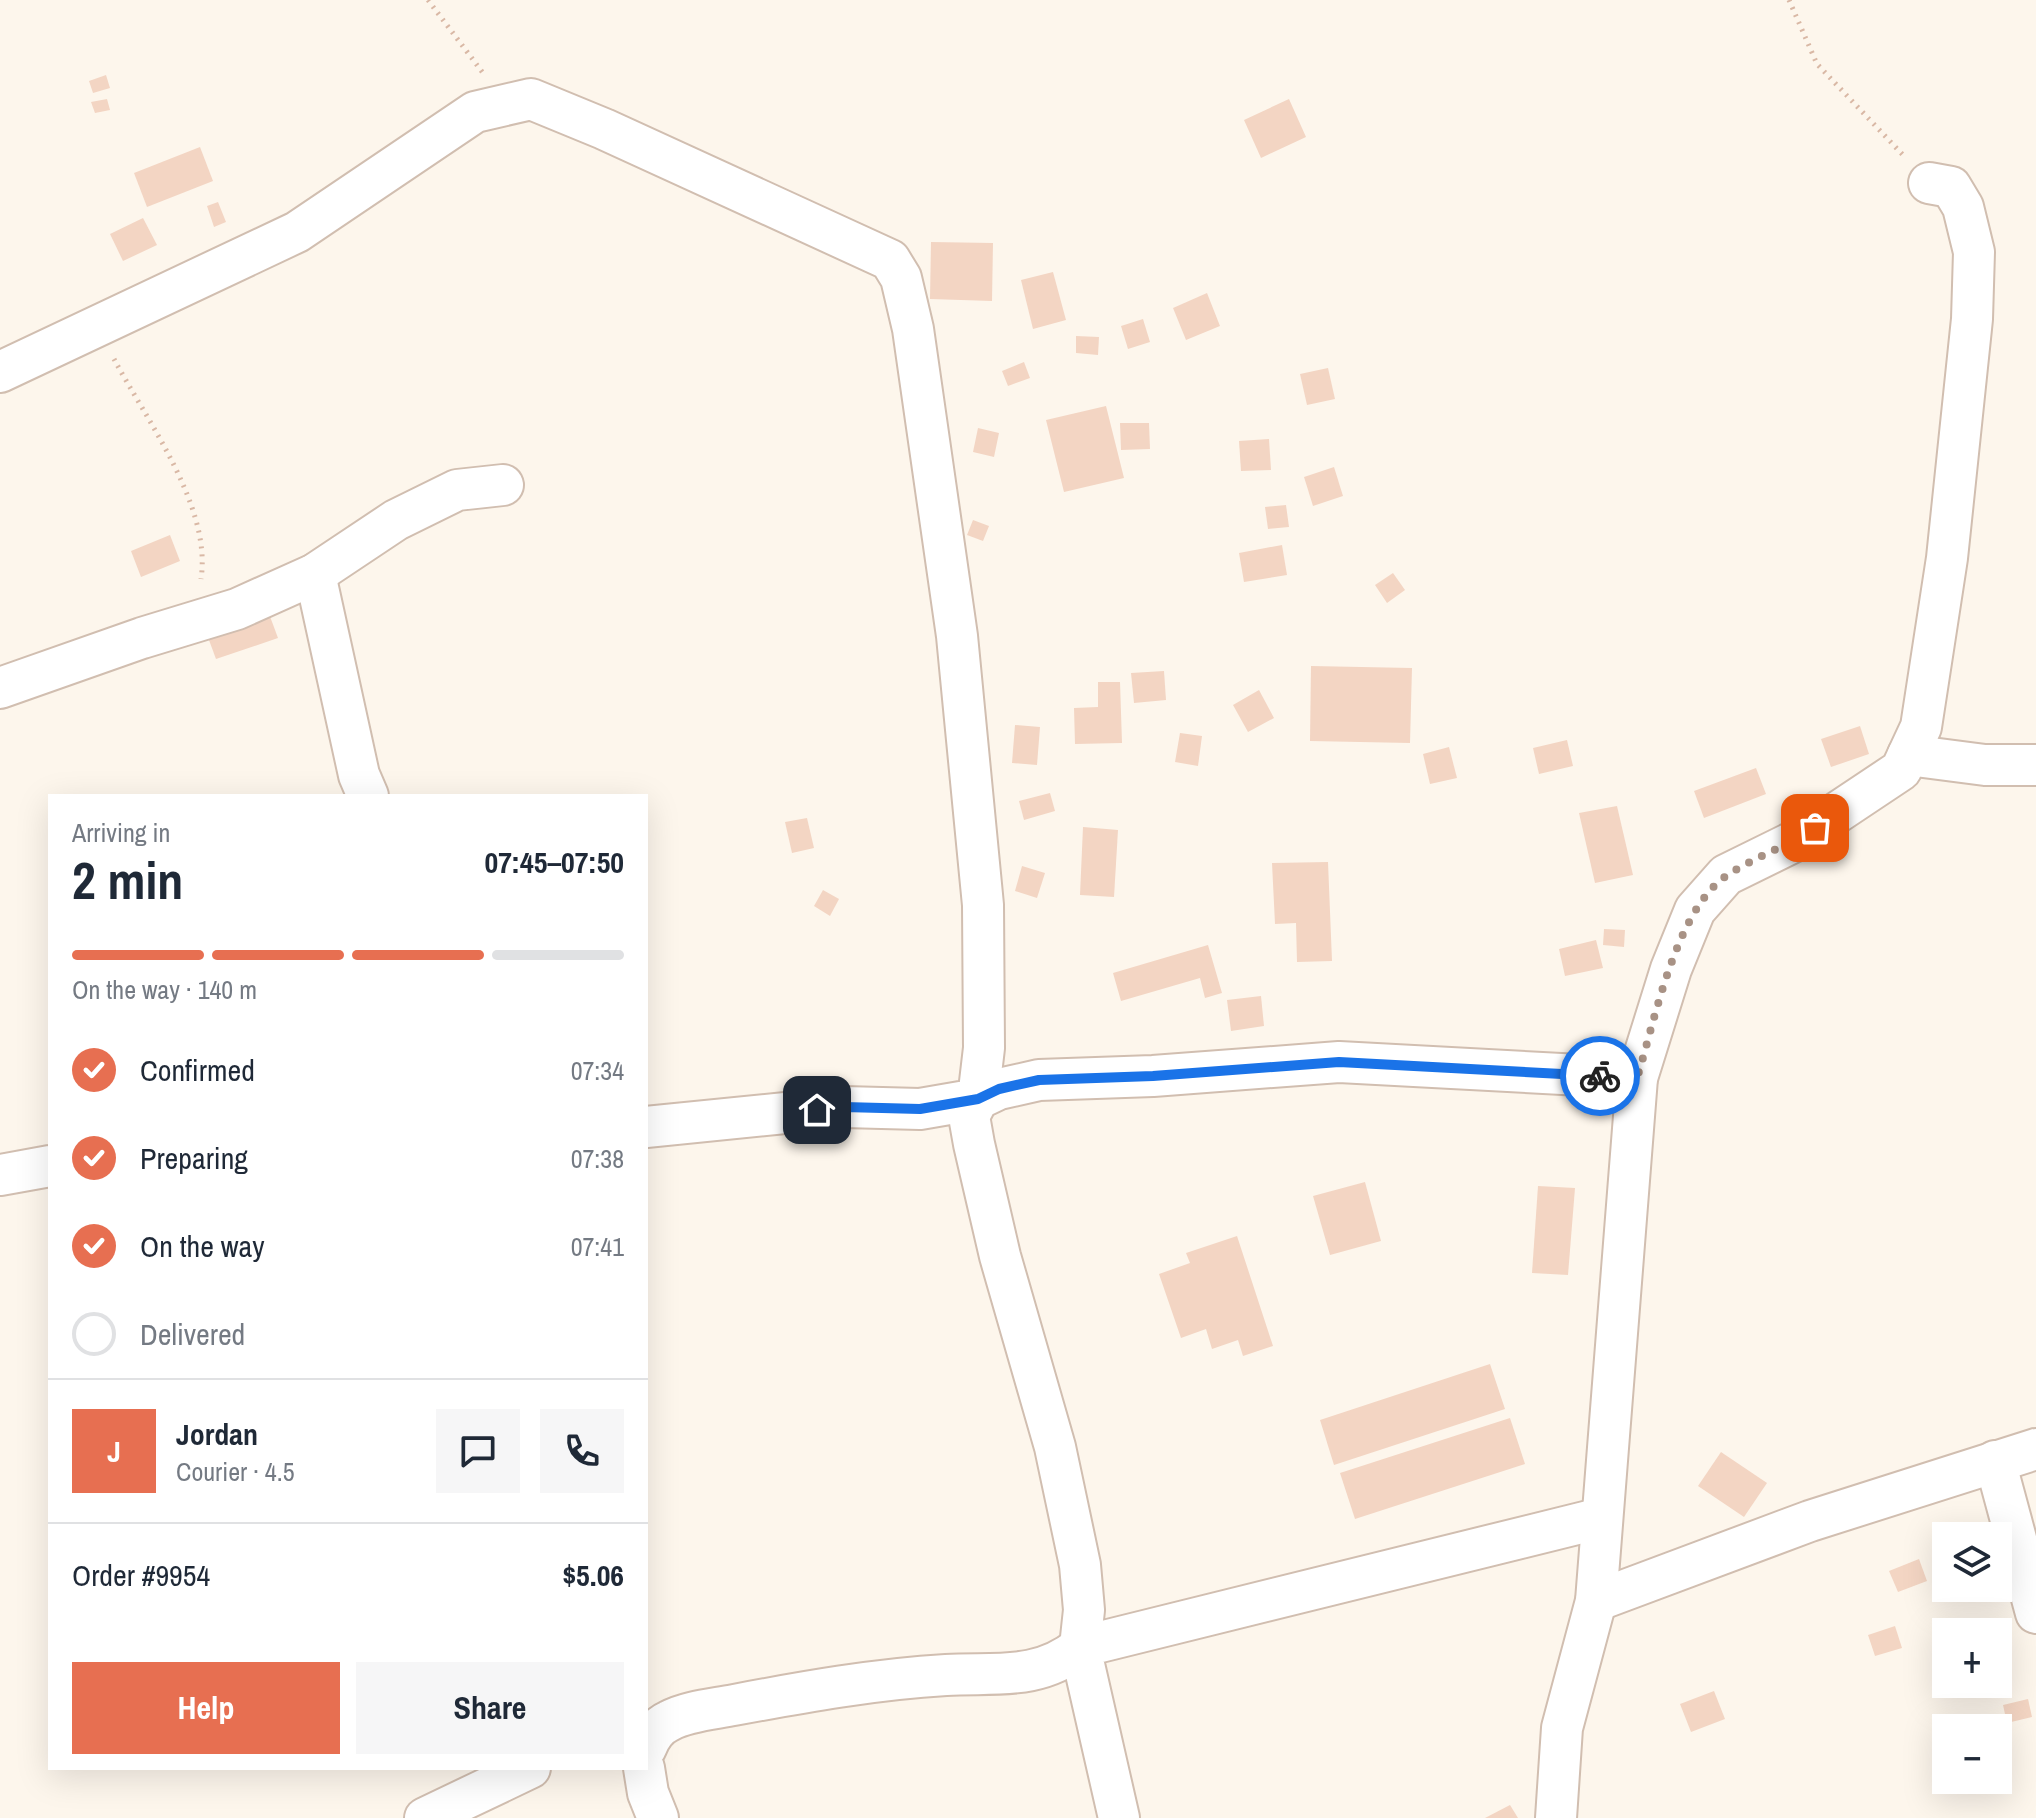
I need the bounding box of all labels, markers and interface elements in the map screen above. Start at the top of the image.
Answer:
pin [1781,794,1849,862]
icon: bag [1793,806,1837,850]
text: Arriving in [72,815,170,850]
text: 07:45–07:50 [485,842,624,882]
text: 2 min [72,845,183,915]
text: On the way · 140 m [72,972,257,1007]
courier [1560,1036,1640,1116]
icon: check [72,1048,116,1092]
text: Confirmed [140,1050,255,1090]
text: 07:34 [571,1053,624,1088]
icon: bike [1578,1054,1622,1098]
pin [783,1076,851,1144]
icon: home [795,1088,839,1132]
icon: check [72,1136,116,1180]
text: Preparing [140,1138,248,1178]
text: 07:38 [571,1141,624,1176]
icon: check [72,1224,116,1268]
text: On the way [140,1226,264,1266]
text: 07:41 [571,1229,624,1264]
text: Delivered [140,1314,245,1354]
button: chat [436,1409,520,1493]
button: phone [540,1409,624,1493]
text: Jordan [176,1414,258,1454]
text: J [107,1431,121,1471]
text: Courier · 4.5 [176,1454,295,1489]
map controls [1932,1522,2012,1794]
button: layers [1932,1522,2012,1602]
text: Order #9954 [72,1555,210,1595]
text: $5.06 [562,1555,624,1595]
button: + [1932,1618,2012,1698]
button: Help [72,1662,340,1754]
button: Share [356,1662,624,1754]
button: − [1932,1714,2012,1794]

